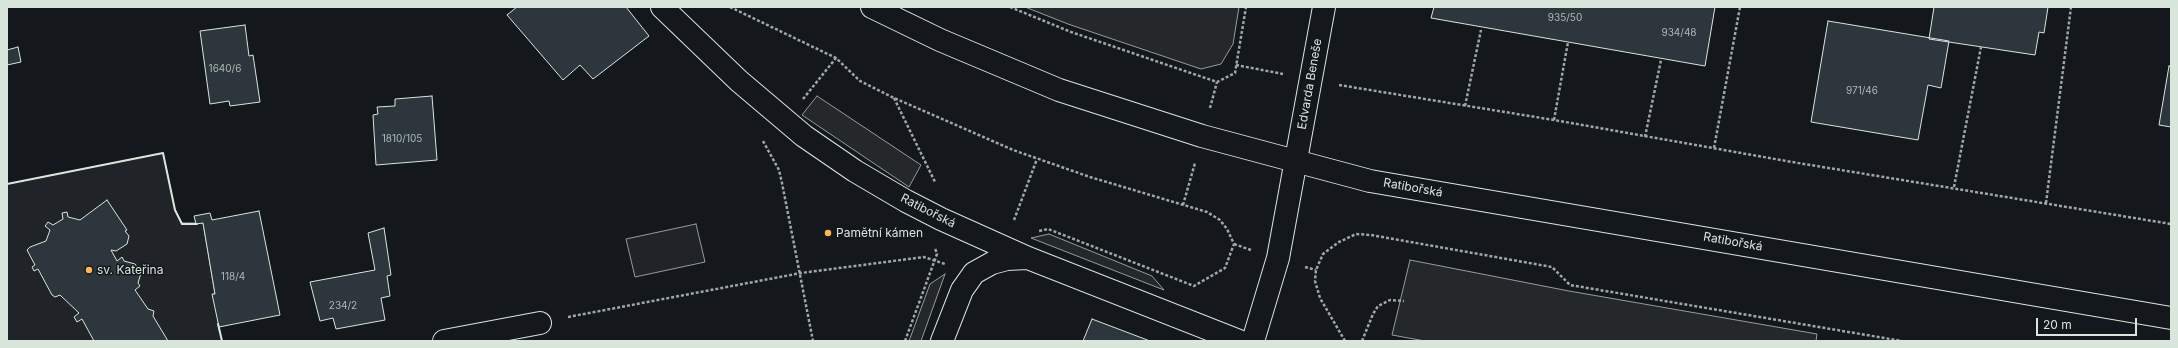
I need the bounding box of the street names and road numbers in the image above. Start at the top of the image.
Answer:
street label: Edvarda Beneše [1295,37,1325,131]
street label: Ratibořská [1382,176,1444,200]
street label: Ratibořská [898,191,958,231]
street label: Ratibořská [1702,230,1764,254]

